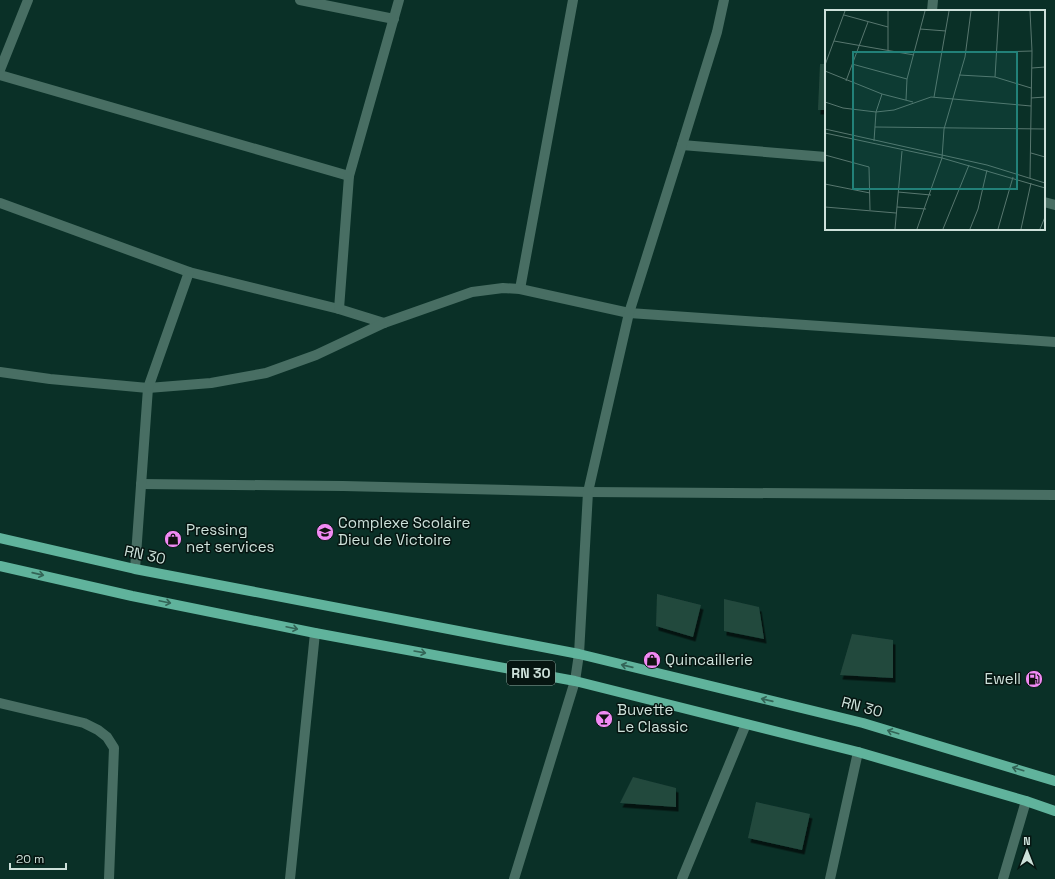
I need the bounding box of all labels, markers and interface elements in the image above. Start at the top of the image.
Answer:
inset map [825,10,1045,230]
place label: Complexe Scolaire Dieu de Victoire [338,513,470,549]
place label: Pressing net services [186,520,275,556]
school or university icon: Complexe Scolaire Dieu de Victoire [315,522,335,542]
shop icon: Pressing net services [163,529,183,549]
street label: RN 30 [123,541,168,568]
one-way arrow [31,571,44,579]
one-way arrow [158,599,171,607]
one-way arrow [285,625,298,633]
one-way arrow [413,649,426,657]
shop icon: Quincaillerie [642,650,662,670]
place label: Quincaillerie [665,650,753,669]
road number: RN 30 [507,661,555,685]
one-way arrow [621,662,634,669]
place label: Ewell [984,669,1021,688]
fuel station icon: Ewell [1024,669,1044,689]
street label: RN 30 [839,692,885,721]
one-way arrow [761,695,774,703]
place label: Buvette Le Classic [617,700,688,736]
bar icon: Buvette Le Classic [594,709,614,729]
one-way arrow [887,728,900,735]
one-way arrow [1011,765,1024,772]
north arrow [1007,831,1047,871]
text: N [1023,834,1031,848]
scale bar [10,845,66,871]
text: 20 m [16,851,44,867]

